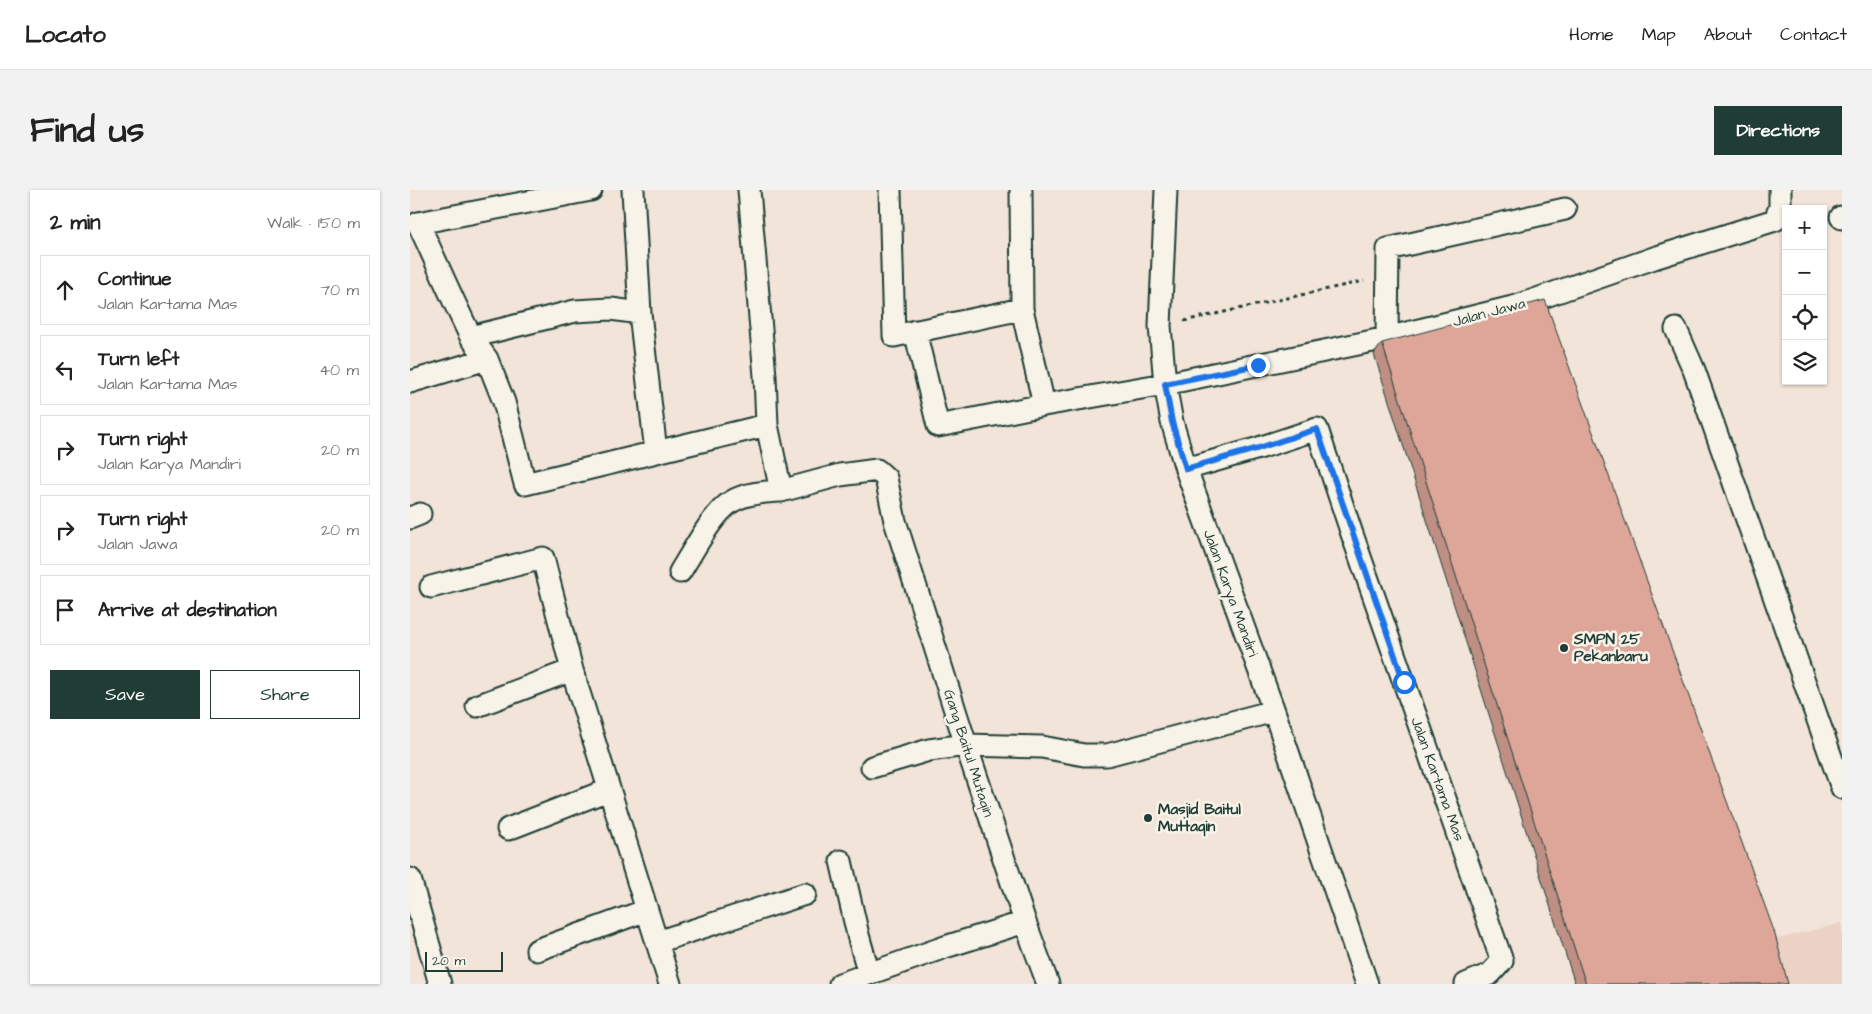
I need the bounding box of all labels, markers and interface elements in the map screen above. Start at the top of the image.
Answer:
text: Locato [25,18,106,52]
text: Home [1569,22,1614,47]
text: Map [1642,22,1676,47]
text: About [1704,22,1752,47]
text: Contact [1780,22,1847,47]
text: Find us [30,106,144,155]
button: Directions [1714,106,1842,155]
map controls [1782,205,1827,385]
button: + [1782,205,1827,250]
text: 2 min [50,208,100,237]
text: Walk · 150 m [267,212,360,234]
button: − [1782,250,1827,295]
text: Continue [98,266,172,293]
icon: ahead [51,276,79,304]
text: 70 m [320,279,359,301]
text: Jalan Kartama Mas [98,293,237,315]
street label: Jalan Jawa [1450,293,1528,332]
button: locate [1782,295,1827,340]
button: layers [1782,340,1827,385]
text: Turn left [98,346,179,373]
route end [1247,354,1270,377]
icon: left [51,356,79,384]
text: 40 m [319,359,359,381]
text: Jalan Kartama Mas [98,373,237,395]
text: Turn right [98,426,187,453]
icon: right [51,436,79,464]
text: 20 m [321,439,359,461]
text: Jalan Karya Mandiri [98,453,241,475]
text: Turn right [98,506,187,533]
icon: right [51,516,79,544]
text: 20 m [321,519,359,541]
street label: Jalan Karya Mandiri [1197,527,1264,661]
text: Jalan Jawa [98,533,177,555]
icon: arrive [51,596,79,624]
text: Arrive at destination [98,597,277,624]
place label: SMPN 25 Pekanbaru [1573,629,1648,667]
marker: SMPN 25 Pekanbaru [1558,642,1570,654]
button: Save [50,670,200,719]
button: Share [210,670,360,719]
route start [1393,671,1416,694]
street label: Gang Baitul Mutaqin [937,687,999,820]
street label: Jalan Kartama Mas [1405,714,1470,845]
place label: Masjid Baitul Muttaqin [1158,799,1241,837]
marker: Masjid Baitul Muttaqin [1142,812,1154,824]
scale bar [425,949,502,972]
text: 20 m [432,951,465,971]

